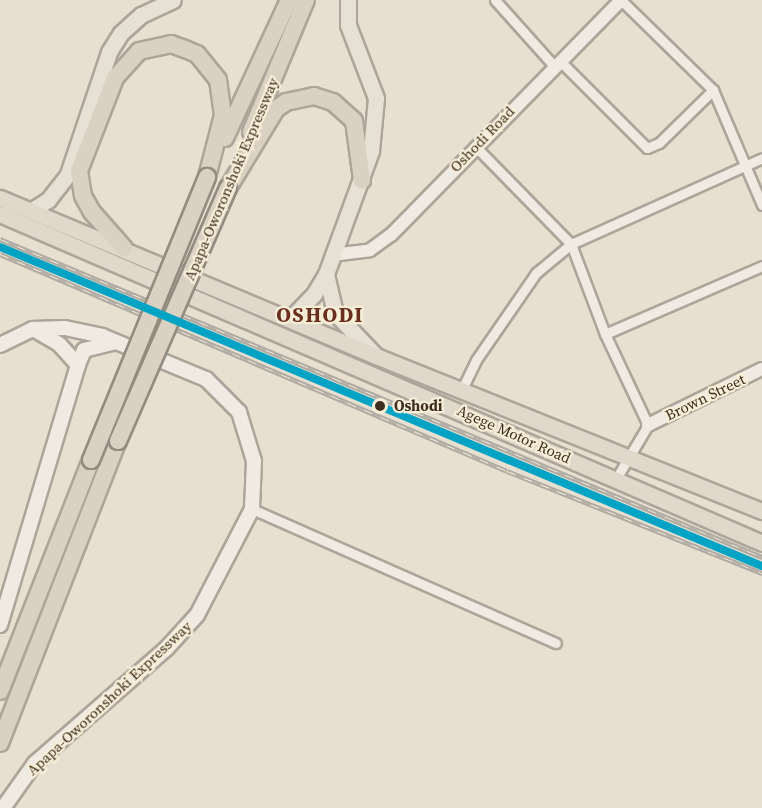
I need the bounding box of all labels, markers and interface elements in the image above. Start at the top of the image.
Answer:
street label: Apapa-Oworonshoki Expressway [180,75,282,283]
street label: Oshodi Road [446,102,518,176]
district label: OSHODI [276,302,364,328]
street label: Brown Street [662,370,748,424]
marker: Oshodi [371,397,389,415]
place label: Oshodi [394,397,443,415]
street label: Agege Motor Road [454,401,574,467]
street label: Apapa-Oworonshoki Expressway [23,617,195,779]

